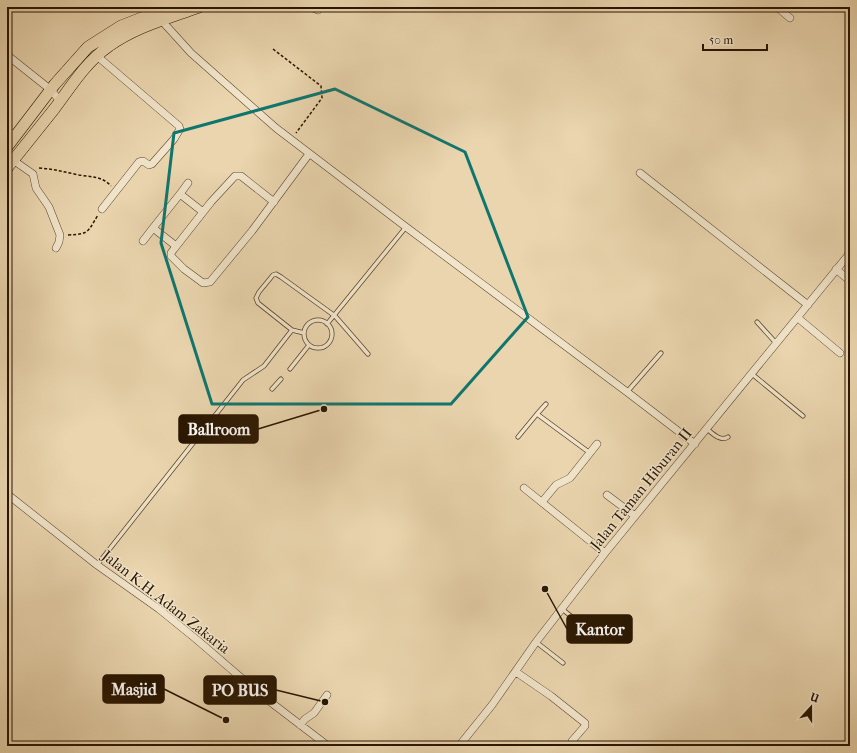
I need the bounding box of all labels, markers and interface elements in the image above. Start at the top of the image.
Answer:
scale bar [703,26,767,52]
text: 50 m [709,33,733,47]
callout: Ballroom [179,415,258,443]
text: Ballroom [188,420,251,439]
street label: Jalan Taman Hiburan II [586,424,696,554]
street label: Jalan K.H. Adam Zakaria [98,546,234,658]
callout: Kantor [567,615,632,643]
text: Kantor [576,620,626,639]
callout: Masjid [103,675,164,703]
callout: PO BUS [204,676,276,704]
text: Masjid [110,680,158,699]
text: PO BUS [212,681,268,700]
north arrow [791,687,831,727]
text: U [807,690,821,706]

